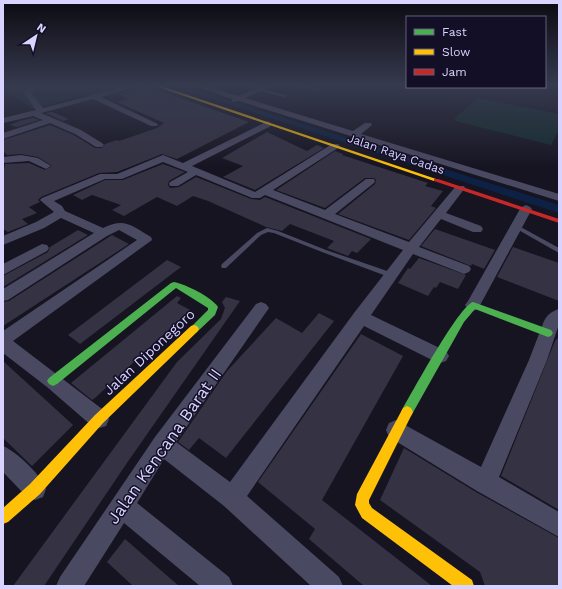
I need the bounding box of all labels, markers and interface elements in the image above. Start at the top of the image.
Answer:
north arrow [16,16,56,56]
legend [406,16,546,88]
text: N [34,21,49,36]
text: Fast [442,25,467,39]
text: Slow [442,45,470,59]
text: Jam [442,65,467,79]
street label: Jalan Raya Cadas [345,131,447,177]
street label: Jalan Diponegoro [100,306,198,398]
street label: Jalan Kencana Barat II [103,364,225,528]

